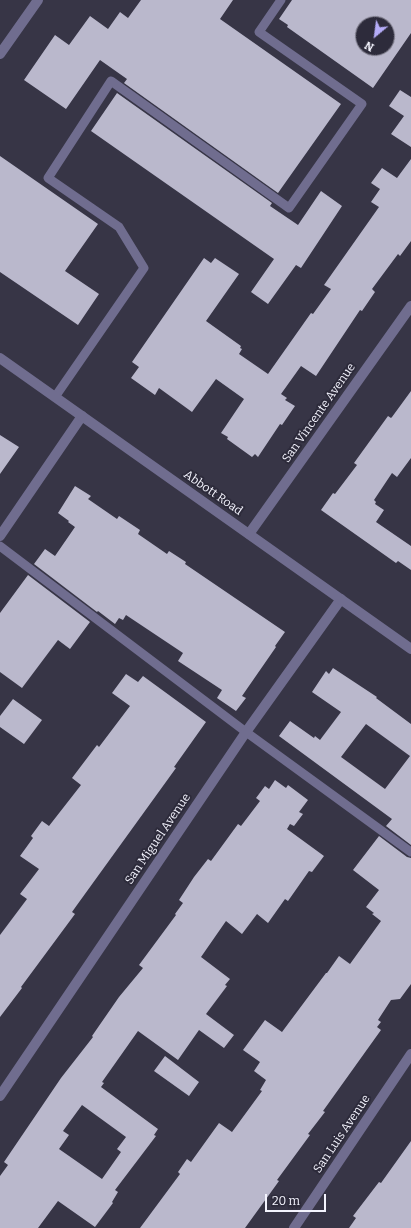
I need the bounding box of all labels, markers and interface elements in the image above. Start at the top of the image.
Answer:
north arrow [355,16,395,56]
text: N [363,38,376,54]
street label: San Vincente Avenue [279,361,359,465]
street label: Abbott Road [181,467,245,519]
street label: San Miguel Avenue [122,791,194,887]
street label: San Luis Avenue [311,1092,373,1176]
scale bar [267,1186,328,1212]
text: 20 m [272,1194,300,1208]

